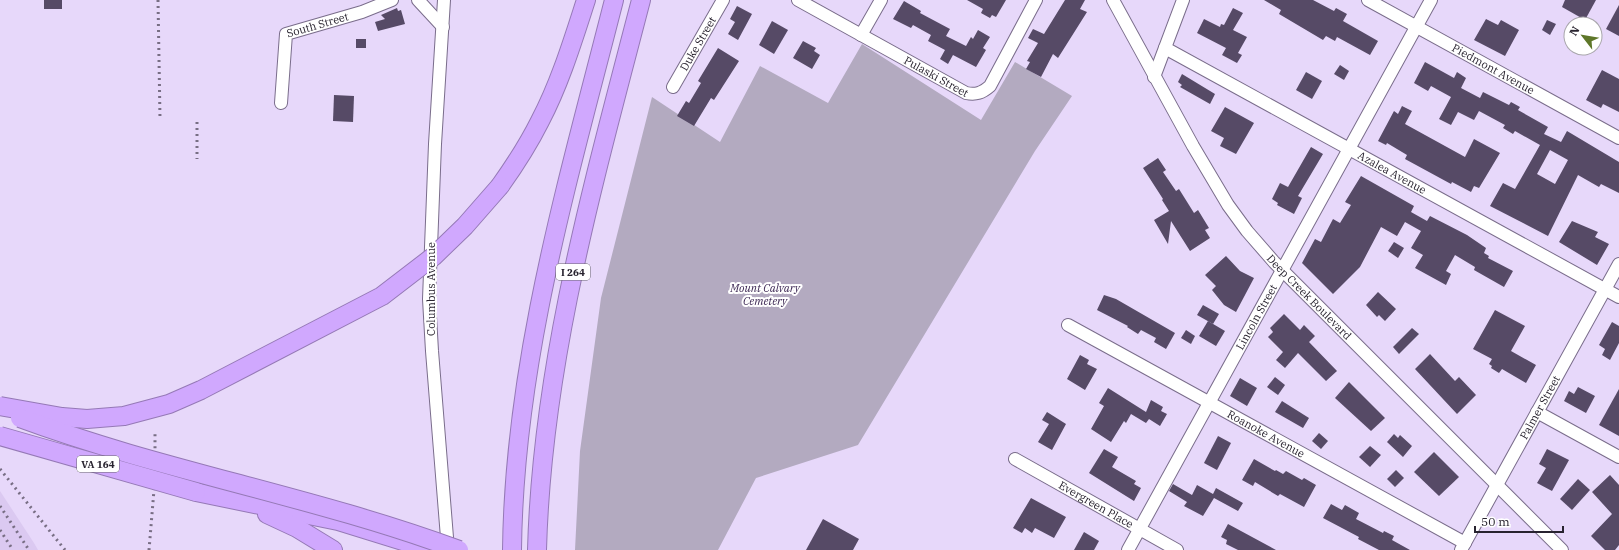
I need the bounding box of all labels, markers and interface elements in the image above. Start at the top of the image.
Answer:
street label: South Street [285,9,350,40]
street label: Duke Street [677,14,719,73]
north arrow [1563,16,1603,56]
text: N [1566,23,1583,38]
street label: Piedmont Avenue [1450,41,1537,97]
street label: Pulaski Street [901,53,971,100]
street label: Azalea Avenue [1355,148,1429,197]
street label: Columbus Avenue [424,242,438,336]
street label: Deep Creek Boulevard [1264,252,1355,343]
road number: I 264 [556,264,590,280]
park label: Mount Calvary Cemetery [729,281,801,308]
street label: Lincoln Street [1233,282,1280,352]
street label: Palmer Street [1517,373,1563,442]
street label: Roanoke Avenue [1225,407,1307,461]
road number: VA 164 [77,456,119,472]
street label: Evergreen Place [1056,478,1136,531]
scale bar [1475,508,1563,534]
text: 50 m [1481,514,1510,529]

